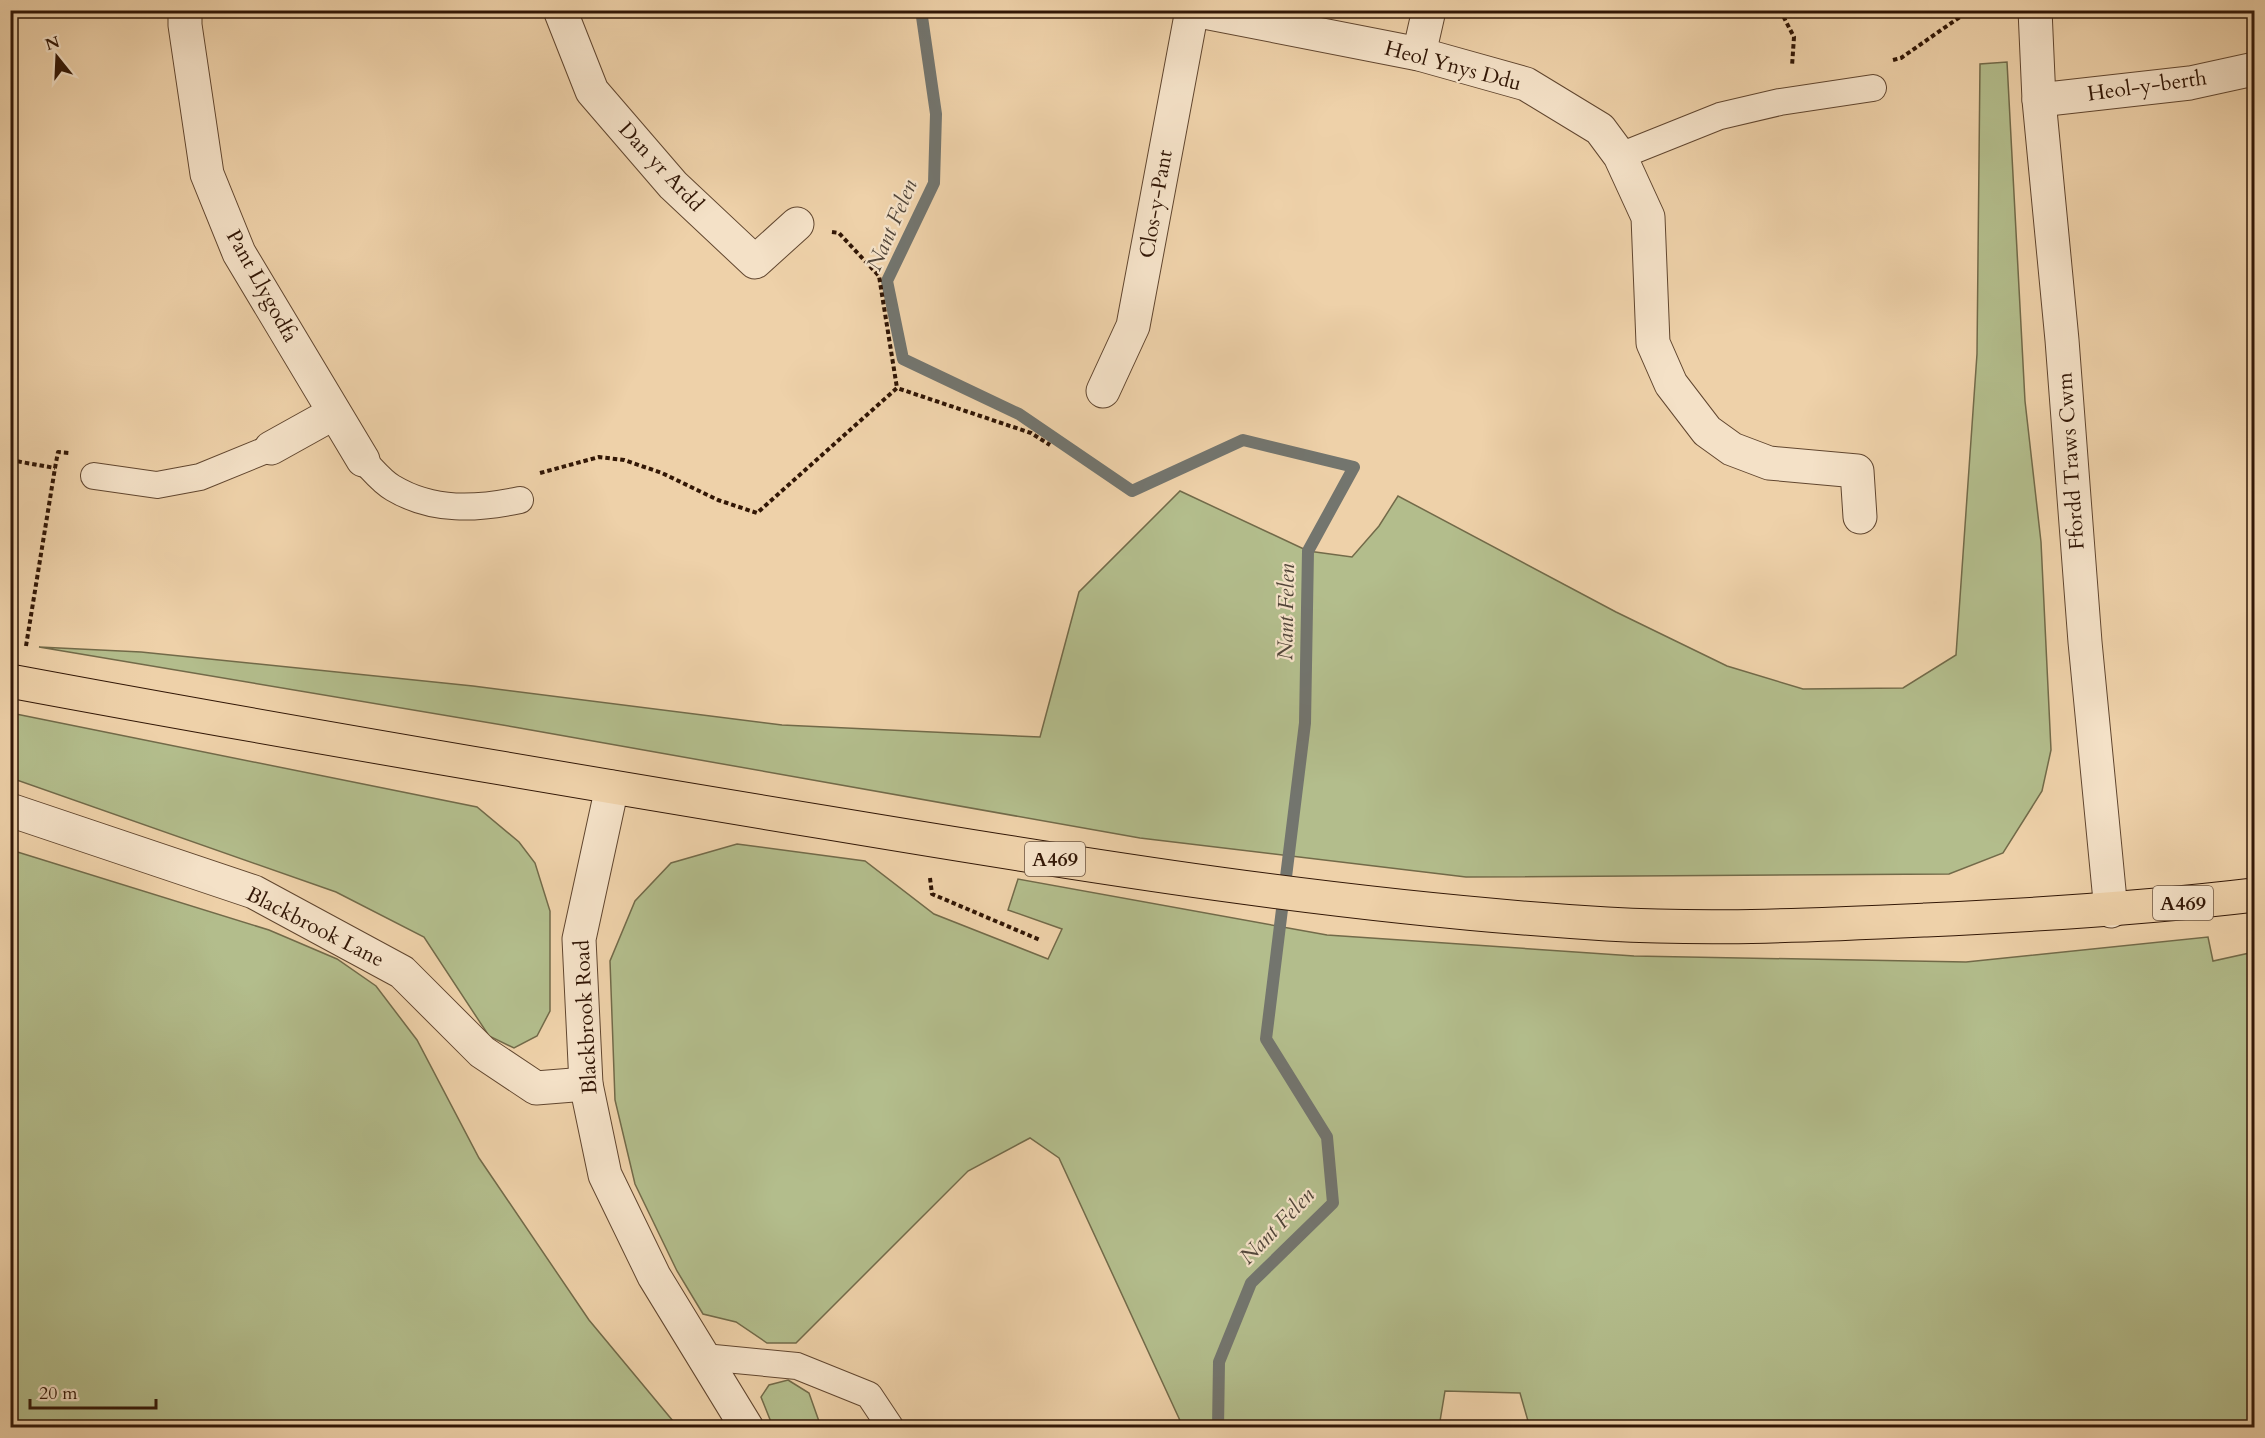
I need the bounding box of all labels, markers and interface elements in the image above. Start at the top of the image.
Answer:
north arrow [27,27,87,87]
text: N [43,31,63,56]
street label: Heol Ynys Ddu [1381,34,1525,98]
street label: Heol-y-berth [2085,63,2209,109]
street label: Dan yr Ardd [612,116,710,218]
street label: Clos-y-Pant [1132,147,1180,261]
water label: Nant Felen [859,174,925,275]
street label: Pant Llygodfa [219,224,305,348]
street label: Ffordd Traws Cwm [2050,371,2092,551]
water label: Nant Felen [1270,563,1302,661]
road number: A469 [1025,842,1085,876]
street label: Blackbrook Lane [241,880,389,974]
road number: A469 [2153,886,2213,920]
street label: Blackbrook Road [567,939,605,1095]
water label: Nant Felen [1233,1181,1322,1271]
scale bar [30,1372,156,1410]
text: 20 m [39,1381,78,1406]

